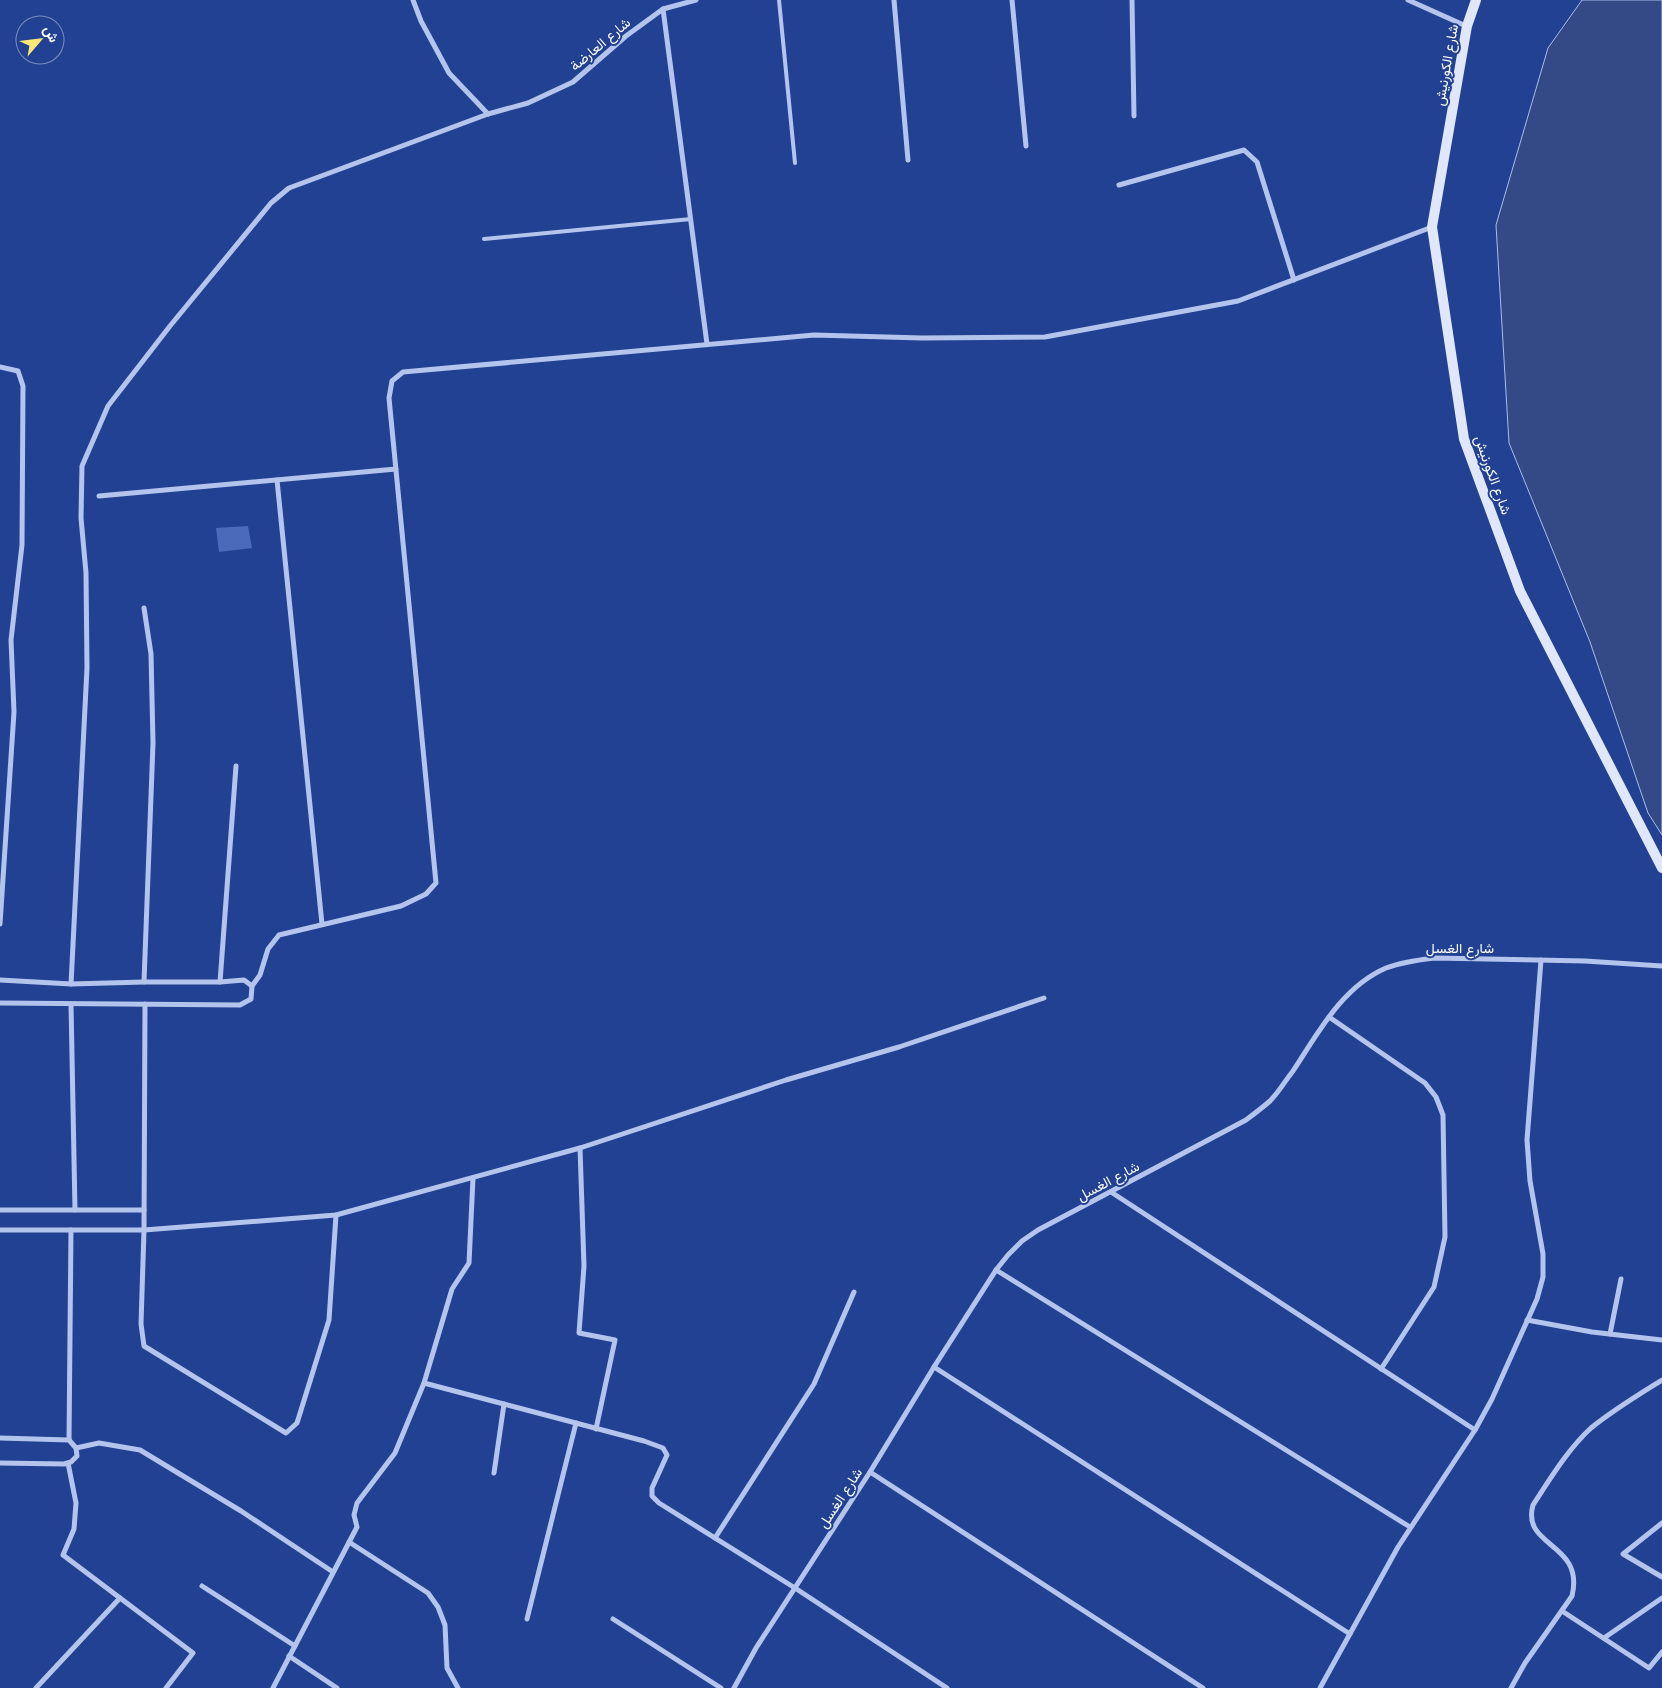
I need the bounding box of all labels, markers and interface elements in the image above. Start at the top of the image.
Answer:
street label: شارع العارضة [566,13,635,76]
north arrow [15,15,65,65]
text: ش [40,22,63,46]
street label: شارع الكورنيش [1430,23,1464,108]
street label: شارع الكورنيش [1469,433,1516,518]
street label: شارع الغسل [1426,939,1494,959]
street label: شارع الغسل [1074,1157,1143,1207]
street label: شارع الغسل [814,1464,868,1533]

